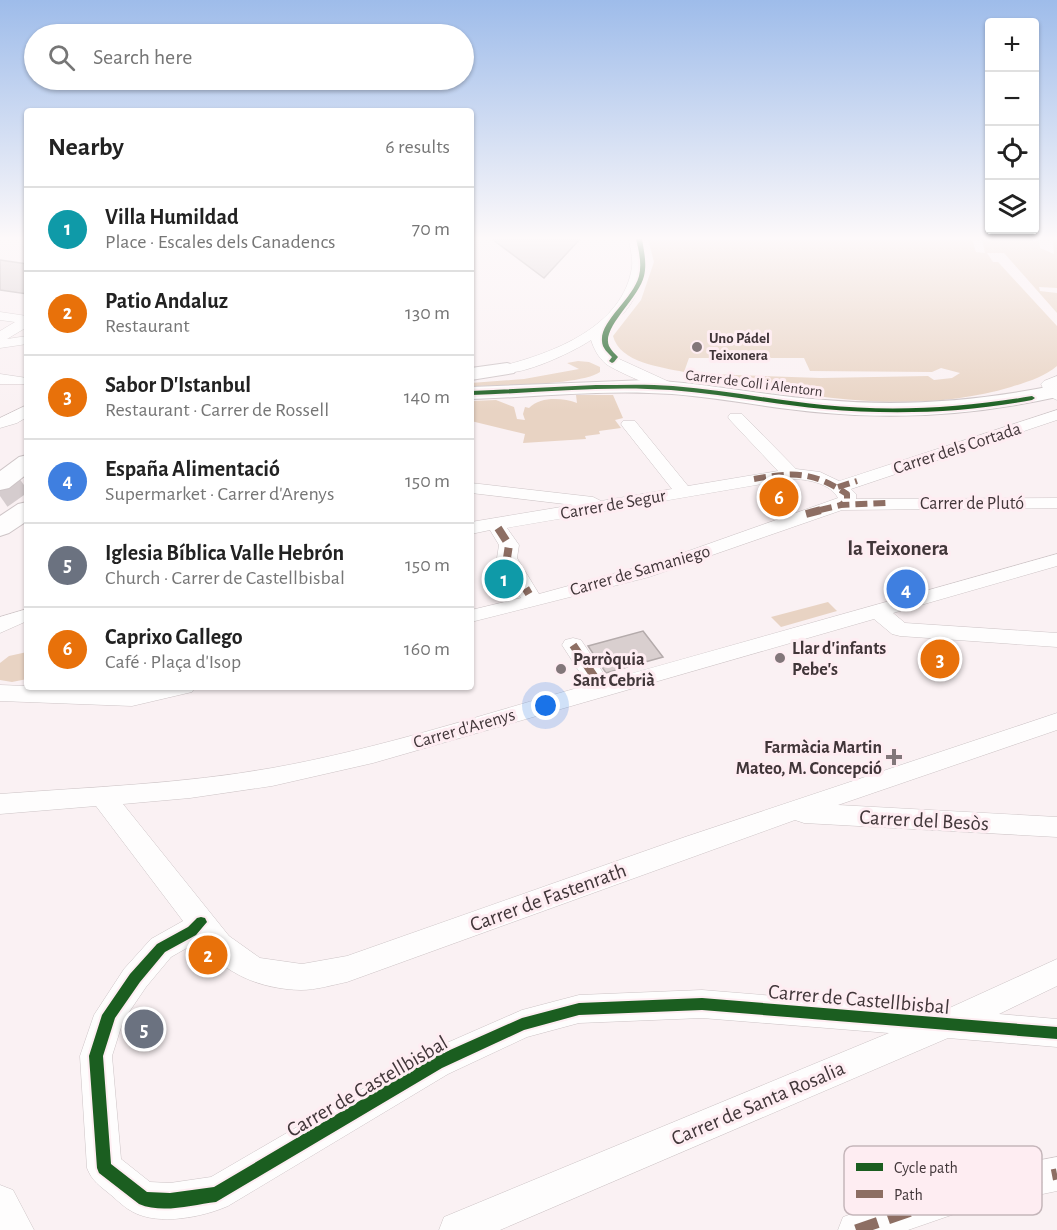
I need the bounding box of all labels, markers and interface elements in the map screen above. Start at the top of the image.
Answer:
map controls [985,18,1039,234]
button: + [985,18,1039,72]
search box [24,24,474,90]
icon: search [45,41,78,74]
text: Search here [93,46,192,68]
button: − [985,72,1039,126]
button: locate [985,126,1039,180]
text: Nearby [48,134,124,160]
text: 6 results [385,137,450,157]
button: layers [985,180,1039,234]
text: Villa Humildad [105,206,239,228]
text: 1 [64,219,71,239]
text: 70 m [412,219,450,239]
text: Place · Escales dels Canadencs [105,232,336,252]
text: Patio Andaluz [105,290,228,312]
text: 2 [63,303,72,323]
text: 130 m [405,303,450,323]
text: Restaurant [105,316,190,336]
place label: Uno Pádel Teixonera [709,331,770,363]
marker: Uno Pádel Teixonera [690,340,704,354]
street label: Carrer de Coll i Alentorn [685,368,823,399]
text: Sabor D'Istanbul [105,374,251,396]
text: 3 [63,387,72,407]
text: 140 m [404,387,450,407]
text: Restaurant · Carrer de Rossell [105,400,329,420]
street label: Carrer dels Cortada [891,420,1023,478]
text: España Alimentació [105,458,280,480]
text: 4 [62,471,73,491]
text: 150 m [405,471,450,491]
pin: 6 [760,474,798,520]
text: Supermarket · Carrer d'Arenys [105,484,334,504]
street label: Carrer de Segur [559,487,667,523]
street label: Carrer de Plutó [920,495,1024,513]
district label: la Teixonera [847,538,949,559]
text: Iglesia Bíblica Valle Hebrón [105,542,344,564]
street label: Carrer de Samaniego [568,542,713,600]
text: 5 [63,555,72,575]
text: 150 m [405,555,450,575]
pin: 1 [484,556,524,602]
pin: 4 [886,566,926,612]
text: Church · Carrer de Castellbisbal [105,568,345,588]
text: Caprixo Gallego [105,626,243,648]
pin: 3 [920,636,960,682]
text: 6 [63,639,72,659]
text: 160 m [404,639,450,659]
place label: Llar d'infants Pebe's [792,640,886,679]
place label: Parròquia Sant Cebrià [573,651,655,690]
marker: Llar d'infants Pebe's [773,651,787,665]
text: Café · Plaça d'Isop [105,652,241,672]
marker: Parròquia Sant Cebrià [554,662,568,676]
your location [531,691,560,720]
street label: Carrer d'Arenys [411,706,517,752]
place label: Farmàcia Martin Mateo, M. Concepció [736,739,882,778]
marker: Farmàcia Martin Mateo, M. Concepció [887,750,901,764]
street label: Carrer del Besòs [859,807,989,834]
street label: Carrer de Fastenrath [467,859,629,935]
pin: 2 [188,932,228,978]
street label: Carrer de Castellbisbal [767,981,951,1018]
pin: 5 [124,1006,164,1052]
street label: Carrer de Castellbisbal [283,1032,451,1141]
street label: Carrer de Santa Rosalia [668,1057,848,1150]
legend [844,1146,1042,1215]
text: Cycle path [894,1160,958,1177]
text: Path [894,1187,923,1203]

